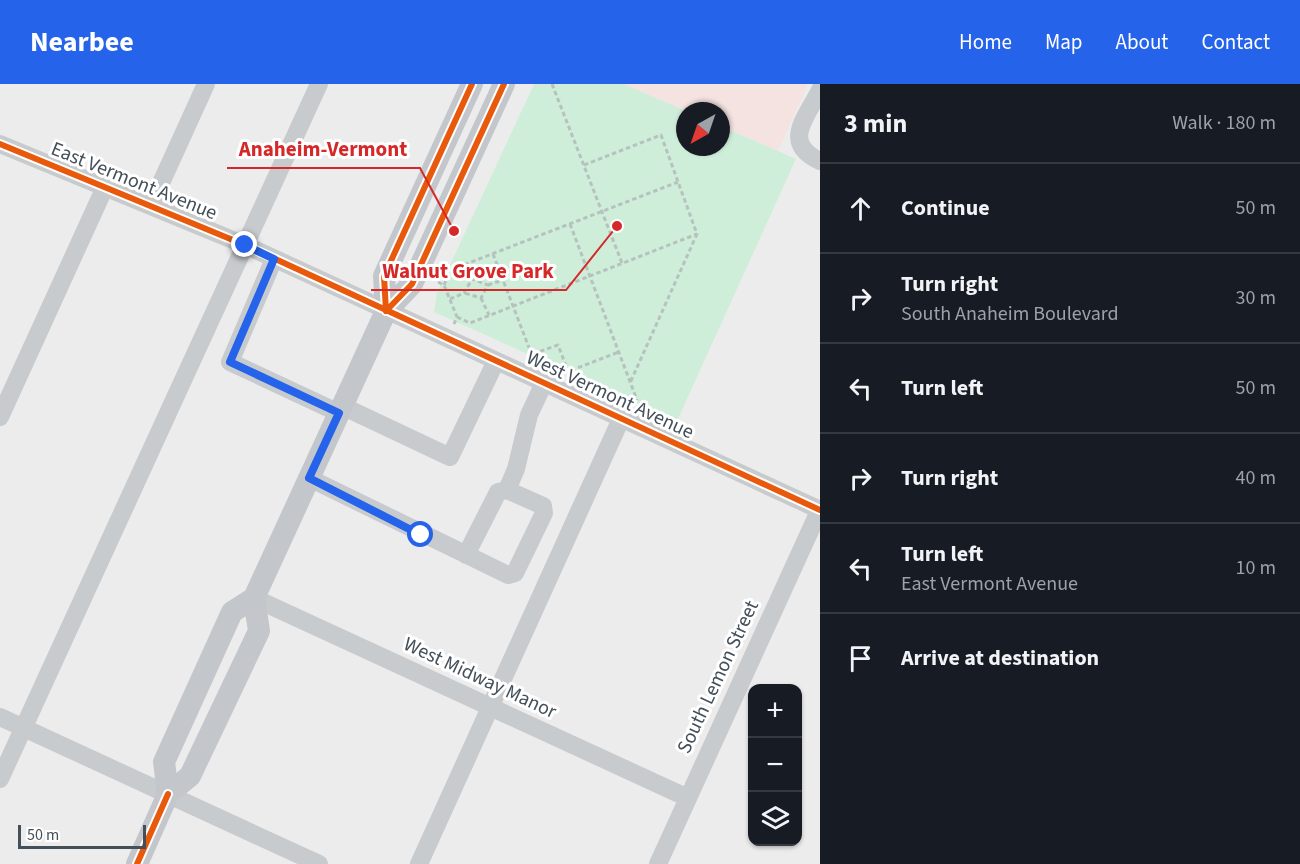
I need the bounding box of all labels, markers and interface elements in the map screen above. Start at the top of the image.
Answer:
text: Nearbee [30,22,134,62]
text: Home [959,27,1012,57]
text: Map [1045,27,1083,57]
text: About [1116,27,1168,57]
text: Contact [1201,27,1270,57]
north arrow [676,102,730,156]
text: 3 min [844,105,907,142]
text: Walk · 180 m [1172,109,1276,137]
callout: Anaheim-Vermont [227,129,420,168]
text: Anaheim-Vermont [238,134,407,164]
street label: East Vermont Avenue [47,135,221,227]
icon: ahead [844,192,877,225]
text: Continue [901,192,990,224]
text: 50 m [1236,194,1276,222]
route end [231,231,257,257]
callout: Walnut Grove Park [371,251,566,290]
text: Walnut Grove Park [382,256,554,286]
text: Turn right [901,268,998,300]
icon: right [844,282,877,315]
text: 30 m [1236,284,1276,312]
text: South Anaheim Boulevard [901,300,1119,328]
street label: West Vermont Avenue [522,344,698,446]
icon: left [844,372,877,405]
text: Turn left [901,372,983,404]
text: 50 m [1236,374,1276,402]
icon: right [844,462,877,495]
text: Turn right [901,462,998,494]
text: 40 m [1236,464,1276,492]
route start [407,521,433,547]
text: Turn left [901,538,983,570]
icon: left [844,552,877,585]
text: 10 m [1236,554,1276,582]
text: East Vermont Avenue [901,570,1078,598]
street label: South Lemon Street [670,596,766,758]
street label: West Midway Manor [399,630,561,726]
icon: arrive [844,642,877,675]
text: Arrive at destination [901,642,1099,674]
map controls [748,684,802,846]
button: + [748,684,802,738]
button: − [748,738,802,792]
button: layers [748,792,802,846]
scale bar [18,822,146,850]
text: 50 m [27,824,59,846]

